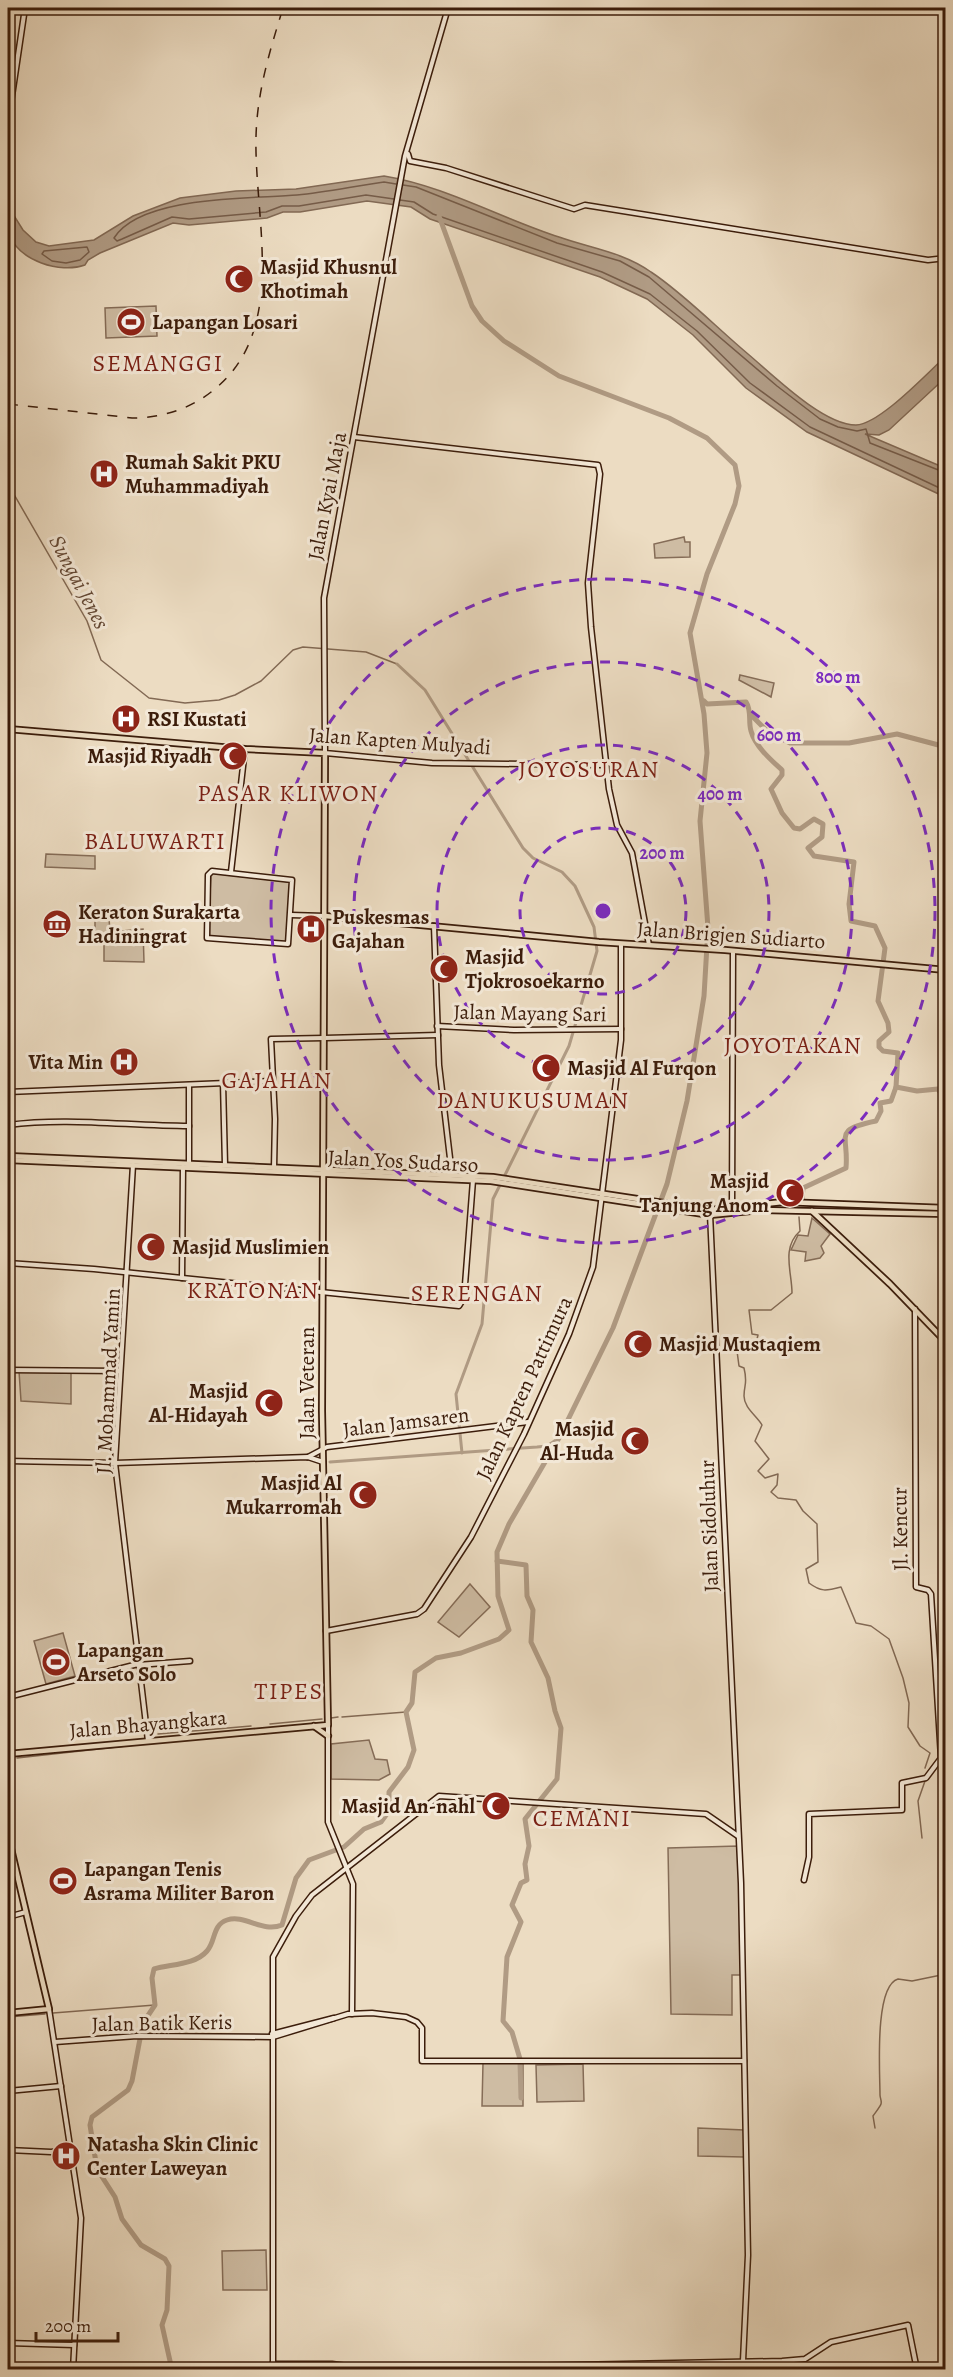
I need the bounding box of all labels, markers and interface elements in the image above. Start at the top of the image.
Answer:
place label: Masjid Khusnul Khotimah [260,253,397,305]
mosque icon: Masjid Khusnul Khotimah [223,263,255,295]
sports icon: Lapangan Losari [115,306,147,338]
place label: Lapangan Losari [152,308,298,336]
district label: SEMANGGI [92,347,224,379]
street label: Jalan Kyai Maja [301,429,353,563]
place label: Rumah Sakit PKU Muhammadiyah [125,448,281,500]
hospital icon: Rumah Sakit PKU Muhammadiyah [88,458,120,490]
water label: Sungai Jenes [42,530,117,635]
text: 800 m [816,665,860,689]
hospital icon: RSI Kustati [110,703,142,735]
place label: RSI Kustati [147,705,247,733]
street label: Jalan Kapten Mulyadi [308,721,492,761]
text: 600 m [757,723,801,747]
mosque icon: Masjid Riyadh [217,740,249,772]
place label: Masjid Riyadh [87,742,212,770]
district label: JOYOSURAN [518,753,660,785]
district label: PASAR KLIWON [197,777,379,809]
text: 400 m [698,782,742,806]
district label: BALUWARTI [84,825,226,857]
text: 200 m [639,841,685,865]
place label: Keraton Surakarta Hadiningrat [78,898,241,950]
centre of rings [593,901,613,921]
place label: Puskesmas Gajahan [332,903,429,955]
museum icon: Keraton Surakarta Hadiningrat [41,908,73,940]
hospital icon: Puskesmas Gajahan [295,913,327,945]
street label: Jalan Brigjen Sudiarto [636,914,826,956]
place label: Masjid Tjokrosoekarno [465,943,605,995]
mosque icon: Masjid Tjokrosoekarno [428,953,460,985]
street label: Jalan Mayang Sari [453,998,607,1028]
district label: JOYOTAKAN [724,1029,862,1061]
hospital icon: Vita Min [108,1046,140,1078]
place label: Vita Min [28,1048,103,1076]
mosque icon: Masjid Al Furqon [530,1052,562,1084]
place label: Masjid Al Furqon [567,1054,717,1082]
district label: GAJAHAN [221,1064,333,1096]
district label: DANUKUSUMAN [437,1084,629,1116]
street label: Jalan Yos Sudarso [327,1143,479,1179]
place label: Masjid Tanjung Anom [640,1167,770,1219]
mosque icon: Masjid Tanjung Anom [774,1177,806,1209]
mosque icon: Masjid Muslimien [135,1231,167,1263]
place label: Masjid Muslimien [172,1233,329,1261]
district label: KRATONAN [187,1274,319,1306]
district label: SERENGAN [411,1277,543,1309]
street label: Jl. Mohammad Yamin [89,1287,127,1475]
street label: Jalan Kapten Pattimura [469,1291,579,1484]
street label: Jalan Veteran [293,1327,321,1439]
mosque icon: Masjid Mustaqiem [622,1328,654,1360]
place label: Masjid Mustaqiem [659,1330,821,1358]
place label: Masjid Al-Hidayah [148,1377,249,1429]
mosque icon: Masjid Al-Hidayah [253,1387,285,1419]
street label: Jalan Jamsaren [341,1400,471,1444]
place label: Masjid Al-Huda [539,1415,615,1467]
mosque icon: Masjid Al-Huda [619,1425,651,1457]
street label: Jalan Sidoluhur [693,1459,725,1593]
place label: Masjid Al Mukarromah [225,1469,342,1521]
mosque icon: Masjid Al Mukarromah [347,1479,379,1511]
street label: Jl. Kencur [885,1487,915,1571]
place label: Lapangan Arseto Solo [76,1636,176,1688]
sports icon: Lapangan Arseto Solo [40,1646,72,1678]
district label: TIPES [254,1675,324,1707]
street label: Jalan Bhayangkara [68,1703,228,1745]
mosque icon: Masjid An-nahl [480,1790,512,1822]
place label: Masjid An-nahl [341,1792,475,1820]
district label: CEMANI [533,1802,631,1834]
place label: Lapangan Tenis Asrama Militer Baron [83,1855,275,1907]
sports icon: Lapangan Tenis Asrama Militer Baron [47,1865,79,1897]
street label: Jalan Batik Keris [91,2008,233,2038]
place label: Natasha Skin Clinic Center Laweyan [87,2130,258,2182]
hospital icon: Natasha Skin Clinic Center Laweyan [50,2140,82,2172]
scale bar [36,2305,118,2343]
text: 200 m [45,2314,91,2338]

